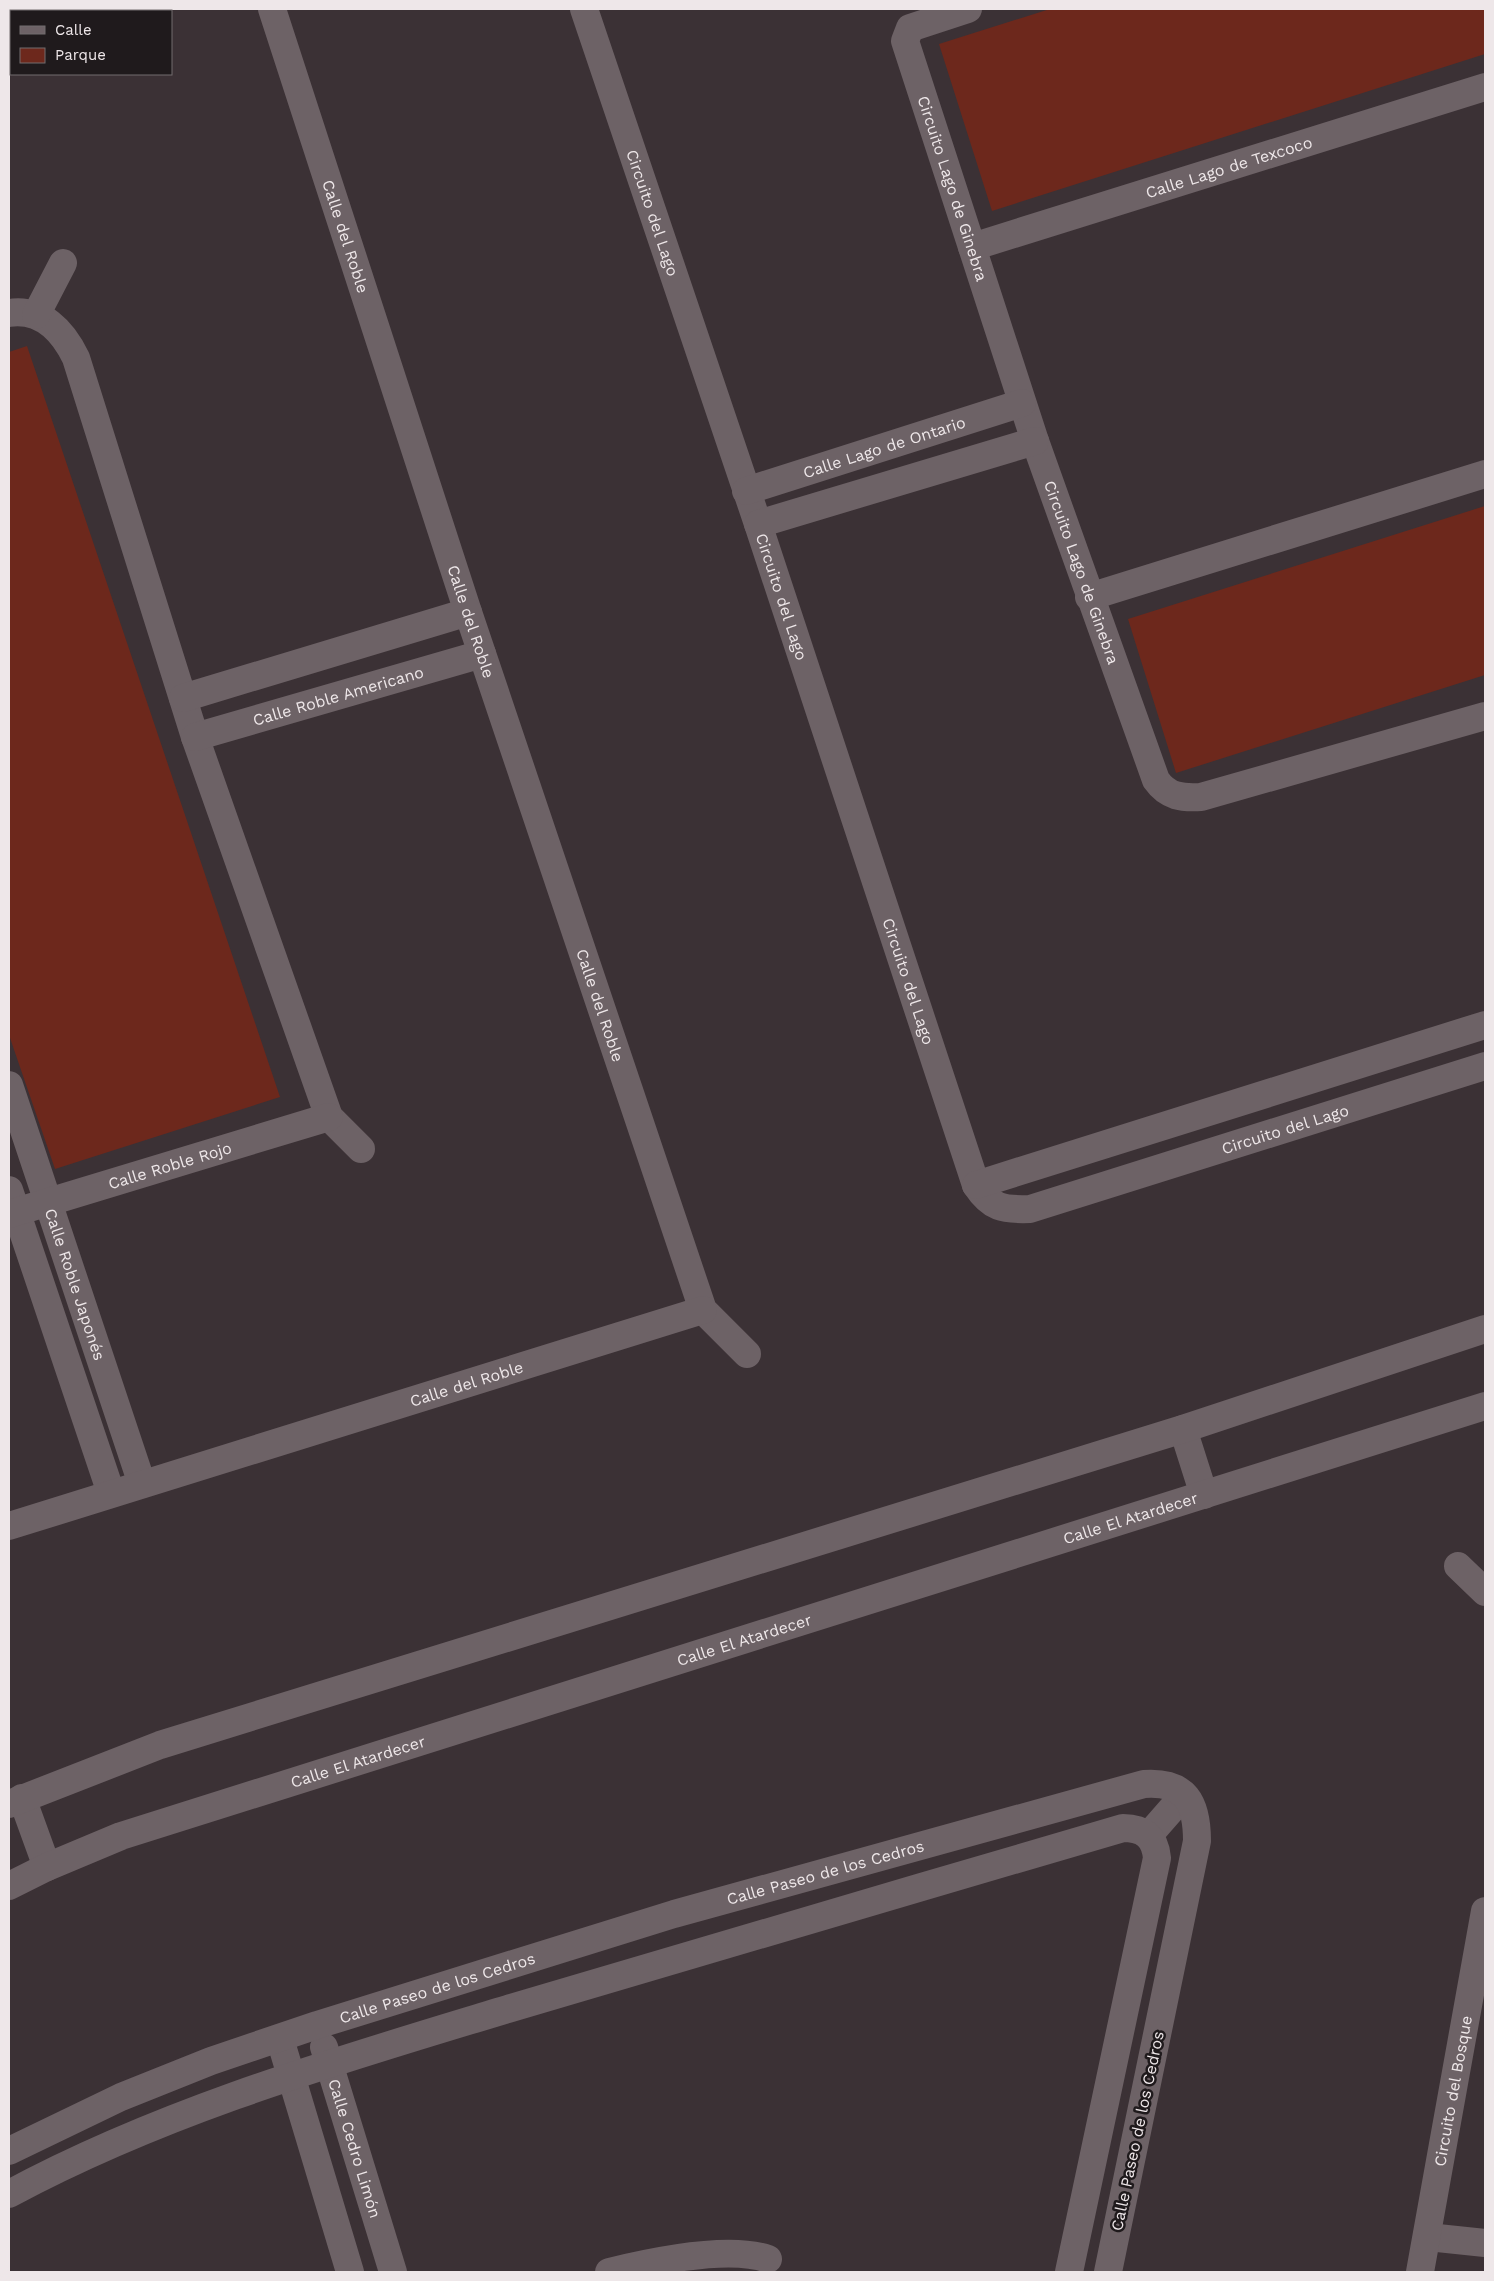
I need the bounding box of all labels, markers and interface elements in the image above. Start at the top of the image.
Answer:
legend [10,10,172,75]
text: Calle [55,21,92,39]
text: Parque [55,46,106,64]
street label: Circuito Lago de Ginebra [913,93,991,284]
street label: Calle Lago de Texcoco [1143,133,1315,202]
street label: Circuito del Lago [622,147,683,279]
street label: Calle del Roble [318,177,373,295]
street label: Calle Lago de Ontario [801,413,968,482]
street label: Circuito Lago de Ginebra [1040,478,1123,667]
street label: Circuito del Lago [752,531,811,663]
street label: Calle del Roble [443,563,499,680]
street label: Calle Roble Americano [251,662,426,730]
street label: Circuito del Lago [879,916,938,1047]
street label: Calle del Roble [572,947,628,1064]
street label: Circuito del Lago [1219,1100,1351,1158]
street label: Calle Roble Rojo [106,1138,234,1193]
street label: Calle Roble Japonés [41,1206,109,1363]
street label: Calle del Roble [407,1358,526,1411]
street label: Calle El Atardecer [1061,1488,1201,1548]
street label: Calle El Atardecer [675,1610,814,1670]
street label: Calle El Atardecer [288,1732,428,1792]
street label: Calle Paseo de los Cedros [725,1836,926,1909]
street label: Calle Paseo de los Cedros [337,1949,537,2027]
street label: Circuito del Bosque [1430,2014,1476,2168]
street label: Calle Paseo de los Cedros [1107,2030,1168,2233]
street label: Calle Cedro Limón [324,2076,385,2220]

